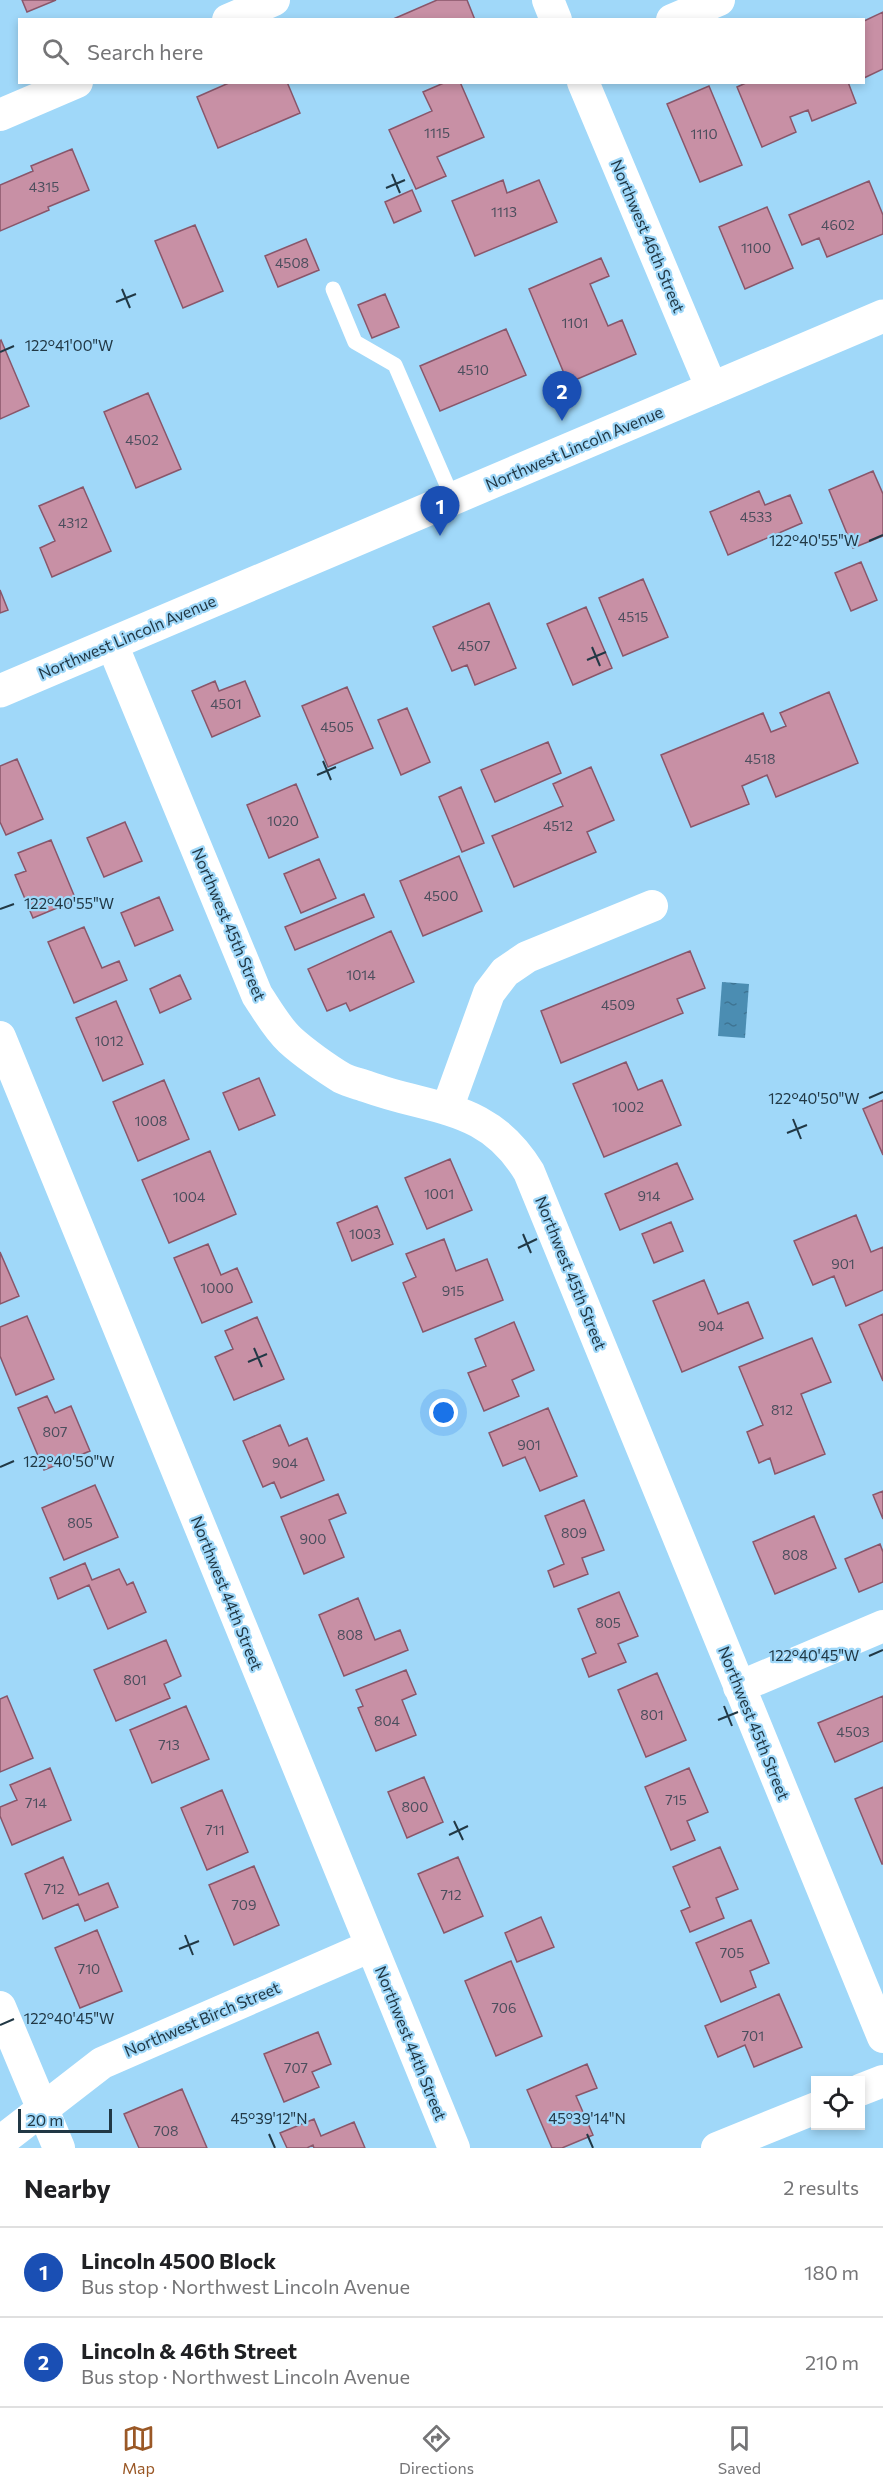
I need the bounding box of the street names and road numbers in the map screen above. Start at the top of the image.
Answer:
street label: Northwest 46th Street [608,156,690,316]
street label: Northwest Lincoln Avenue [482,401,665,494]
street label: Northwest Lincoln Avenue [35,590,218,683]
street label: Northwest 45th Street [189,845,270,1003]
street label: Northwest 45th Street [532,1193,611,1353]
street label: Northwest 44th Street [188,1513,267,1673]
street label: Northwest 45th Street [715,1643,794,1803]
street label: Northwest 44th Street [372,1963,451,2123]
street label: Northwest Birch Street [121,1977,283,2060]

